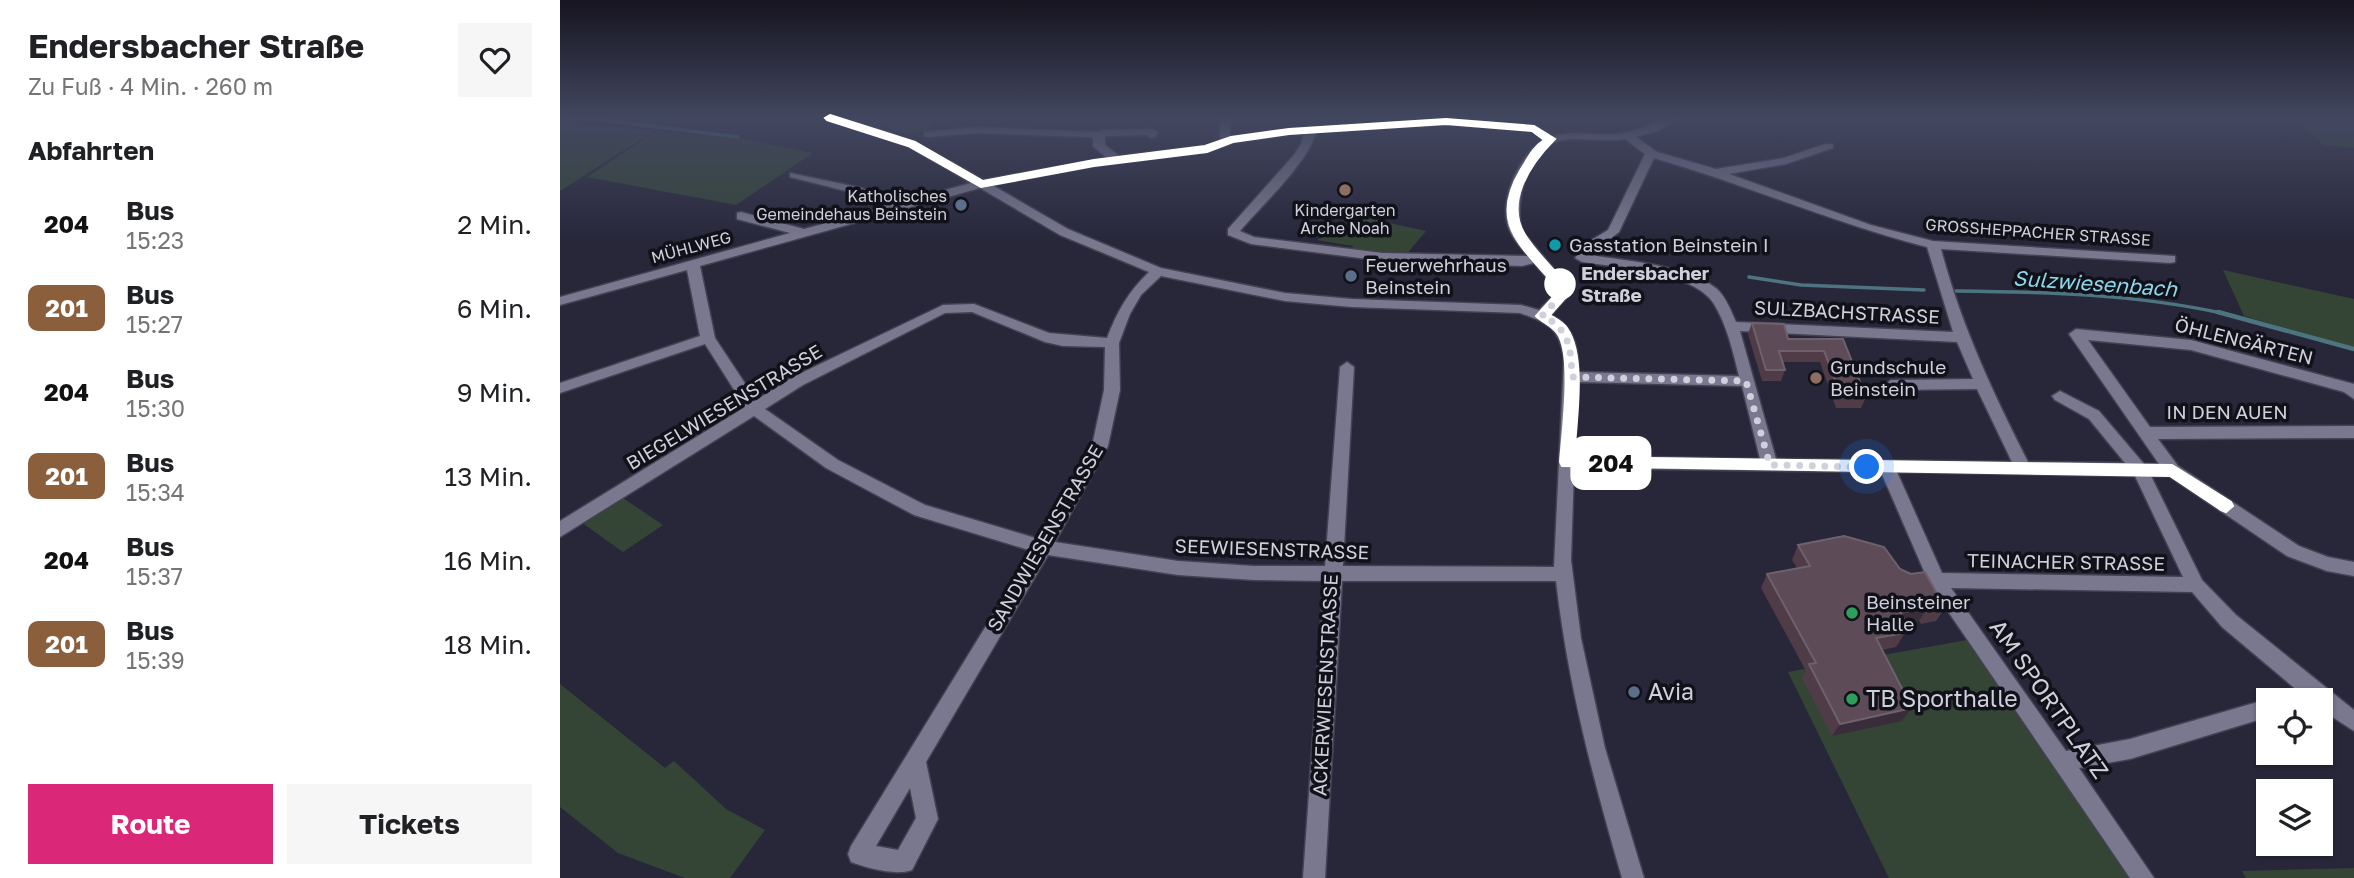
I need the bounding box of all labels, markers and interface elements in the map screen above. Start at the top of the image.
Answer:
button: heart [458,23,532,97]
text: Endersbacher Straße [28,26,364,65]
text: Zu Fuß · 4 Min. · 260 m [28,72,273,100]
text: Abfahrten [28,135,154,166]
marker: Kindergarten Arche Noah [1337,182,1353,198]
place label: Katholisches Gemeindehaus Beinstein [756,186,947,224]
text: Bus [126,195,174,226]
marker: Katholisches Gemeindehaus Beinstein [953,197,969,213]
place label: Kindergarten Arche Noah [1294,200,1396,238]
text: 204 [44,209,89,238]
text: 2 Min. [457,209,532,240]
street label: GROSSHEPPACHER STRASSE [1925,214,2151,250]
text: 15:23 [126,226,184,254]
street label: MÜHLWEG [649,227,733,267]
place label: Gasstation Beinstein I [1569,233,1769,256]
marker: Gasstation Beinstein I [1547,237,1563,253]
place label: Feuerwehrhaus Beinstein [1365,253,1507,298]
place label: Endersbacher Straße [1581,261,1710,306]
water label: Sulzwiesenbach [2012,264,2179,302]
marker: Feuerwehrhaus Beinstein [1343,268,1359,284]
marker: Endersbacher Straße [1545,269,1575,299]
text: Bus [126,279,174,310]
text: 201 [45,293,88,322]
text: 6 Min. [457,293,532,324]
street label: SULZBACHSTRASSE [1754,295,1940,328]
text: 15:27 [126,310,183,338]
street label: ÖHLENGÄRTEN [2173,312,2316,369]
street label: BIEGELWIESENSTRASSE [622,339,826,474]
place label: Grundschule Beinstein [1830,355,1946,400]
text: Bus [126,363,174,394]
marker: Grundschule Beinstein [1808,370,1824,386]
text: 204 [44,377,89,406]
text: 9 Min. [457,377,532,408]
text: 15:30 [126,394,185,422]
street label: IN DEN AUEN [2166,400,2288,423]
street label: SANDWIESENSTRASSE [982,440,1107,635]
line badge: 204 [1571,440,1651,486]
text: Bus [126,447,174,478]
text: 204 [1588,448,1634,477]
your location [1849,449,1884,484]
text: 201 [45,461,88,490]
text: 13 Min. [445,461,532,492]
text: 15:34 [126,478,185,506]
text: Bus [126,531,174,562]
street label: SEEWIESENSTRASSE [1174,534,1370,563]
text: 204 [44,545,89,574]
text: 16 Min. [444,545,532,576]
street label: TEINACHER STRASSE [1967,548,2165,575]
text: 15:37 [126,562,183,590]
street label: ACKERWIESENSTRASSE [1307,574,1342,796]
place label: Beinsteiner Halle [1866,590,1971,635]
marker: Beinsteiner Halle [1844,605,1860,621]
street label: AM SPORTPLATZ [1984,613,2115,783]
text: Bus [126,615,174,646]
text: 201 [45,629,88,658]
text: 18 Min. [444,629,532,660]
text: 15:39 [126,646,185,674]
place label: Avia [1648,677,1694,705]
marker: Avia [1626,684,1642,700]
place label: TB Sporthalle [1866,684,2018,712]
map controls [2256,688,2333,856]
button: locate [2256,688,2333,765]
marker: TB Sporthalle [1844,691,1860,707]
button: layers [2256,779,2333,856]
button: Route [28,784,273,864]
button: Tickets [287,784,532,864]

